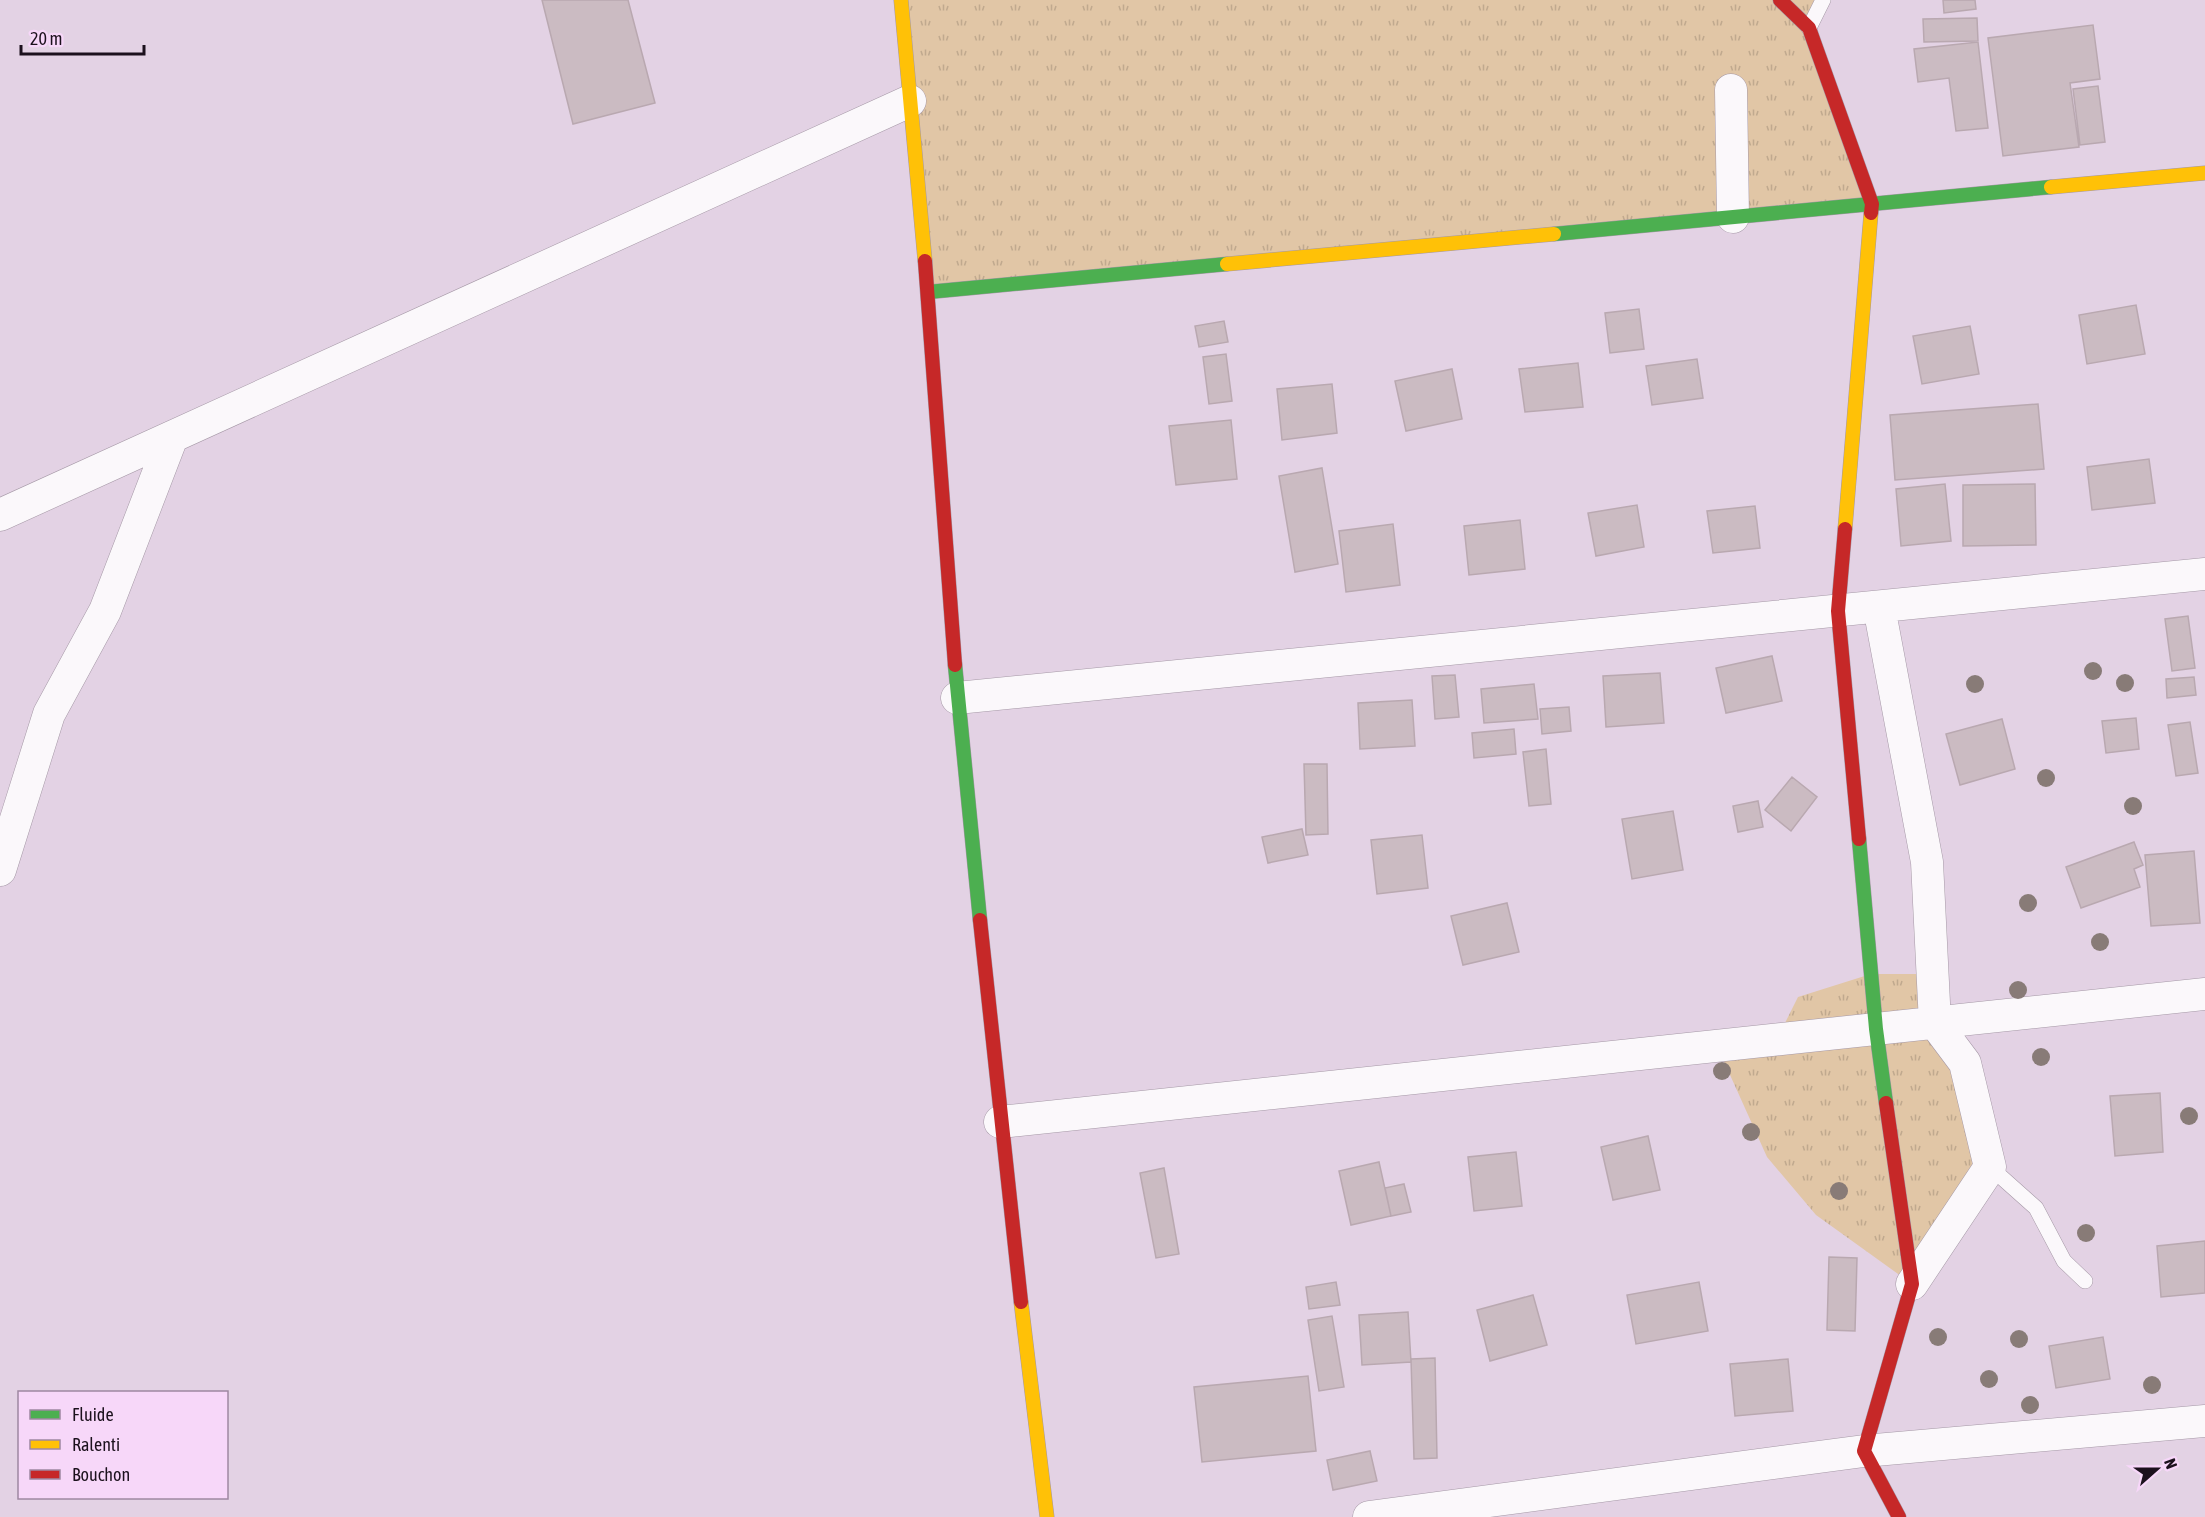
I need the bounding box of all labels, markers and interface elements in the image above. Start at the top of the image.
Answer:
scale bar [21,18,144,56]
text: 20 m [30,28,62,49]
legend [18,1391,228,1499]
text: Fluide [72,1404,114,1425]
text: Ralenti [72,1434,120,1455]
north arrow [2127,1439,2187,1499]
text: N [2161,1456,2181,1471]
text: Bouchon [72,1464,130,1485]

